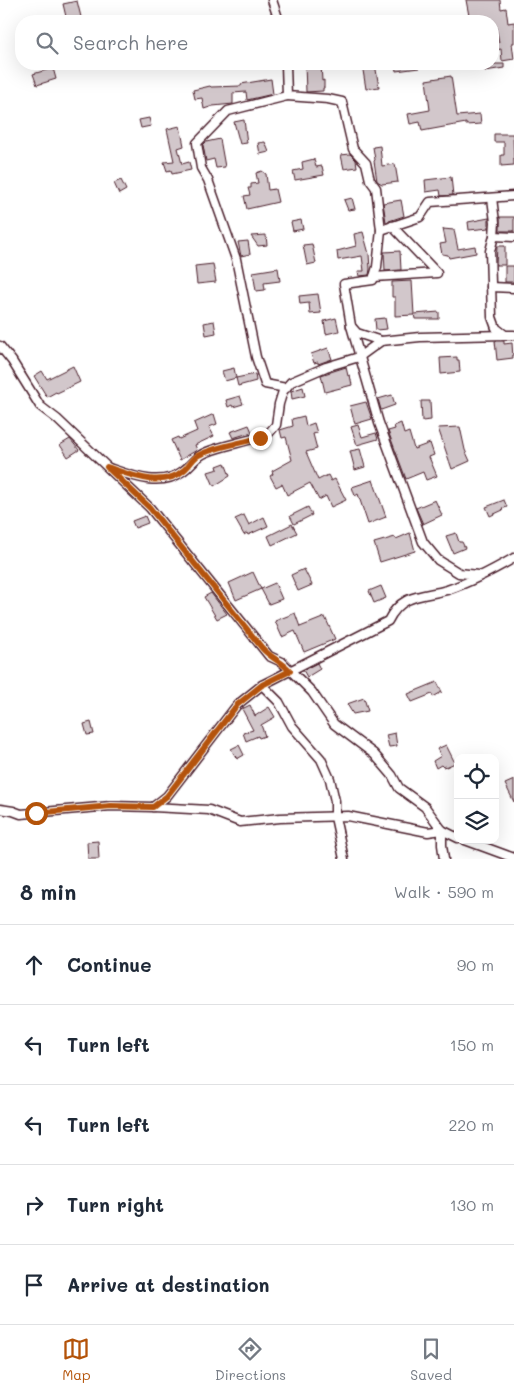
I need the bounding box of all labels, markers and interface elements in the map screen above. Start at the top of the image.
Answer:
search box [15,15,499,70]
icon: search [33,29,61,57]
text: Search here [73,30,189,55]
route end [249,427,272,450]
map controls [454,754,499,844]
button: locate [454,754,499,799]
button: layers [454,799,499,844]
route start [25,802,48,825]
text: 8 min [20,878,76,905]
text: Walk · 590 m [394,881,494,902]
icon: ahead [20,951,48,979]
text: Continue [67,952,152,977]
text: 90 m [457,954,494,975]
icon: left [20,1031,48,1059]
text: Turn left [67,1032,150,1057]
text: 150 m [450,1034,494,1055]
icon: left [20,1111,48,1139]
text: Turn left [67,1112,150,1137]
text: 220 m [448,1114,494,1135]
icon: right [20,1191,48,1219]
text: Turn right [67,1192,164,1217]
text: 130 m [450,1194,494,1215]
icon: arrive [20,1271,48,1299]
text: Arrive at destination [67,1272,270,1297]
tab: Map [62,1335,91,1384]
tab: Directions [215,1335,286,1384]
tab: Saved [410,1335,452,1384]

